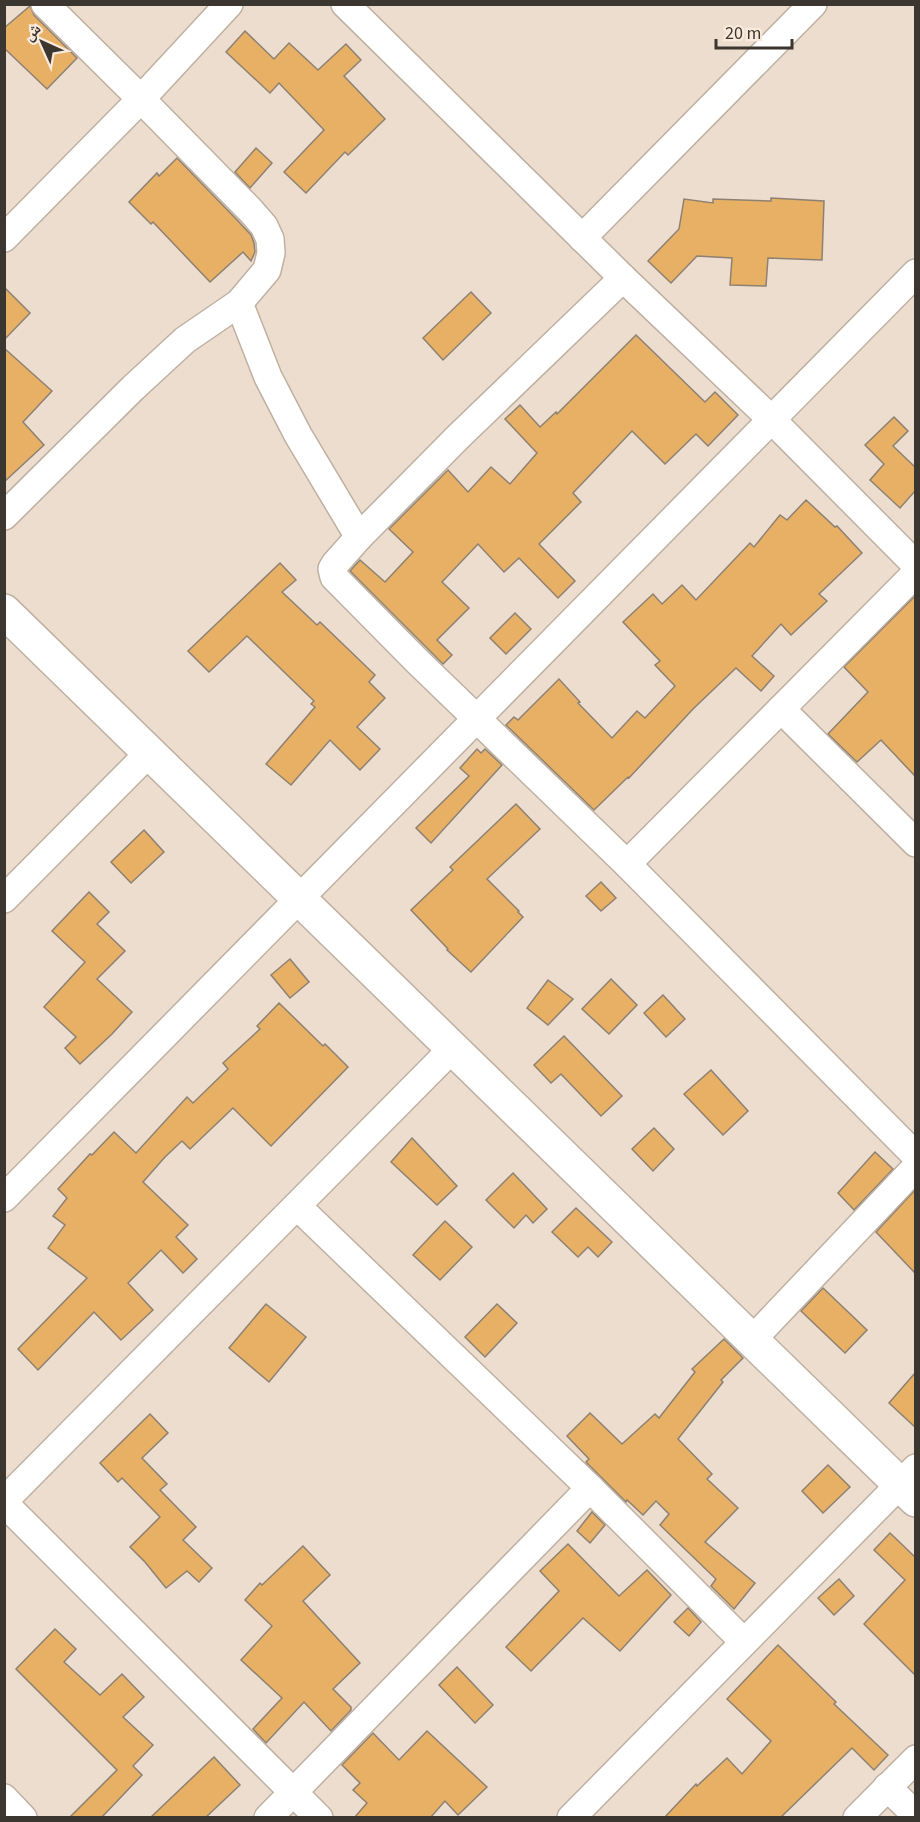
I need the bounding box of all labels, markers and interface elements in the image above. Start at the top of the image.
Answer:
north arrow [12,12,72,72]
scale bar [716,12,792,50]
text: ش [18,18,46,46]
text: 20 m [725,21,761,46]

